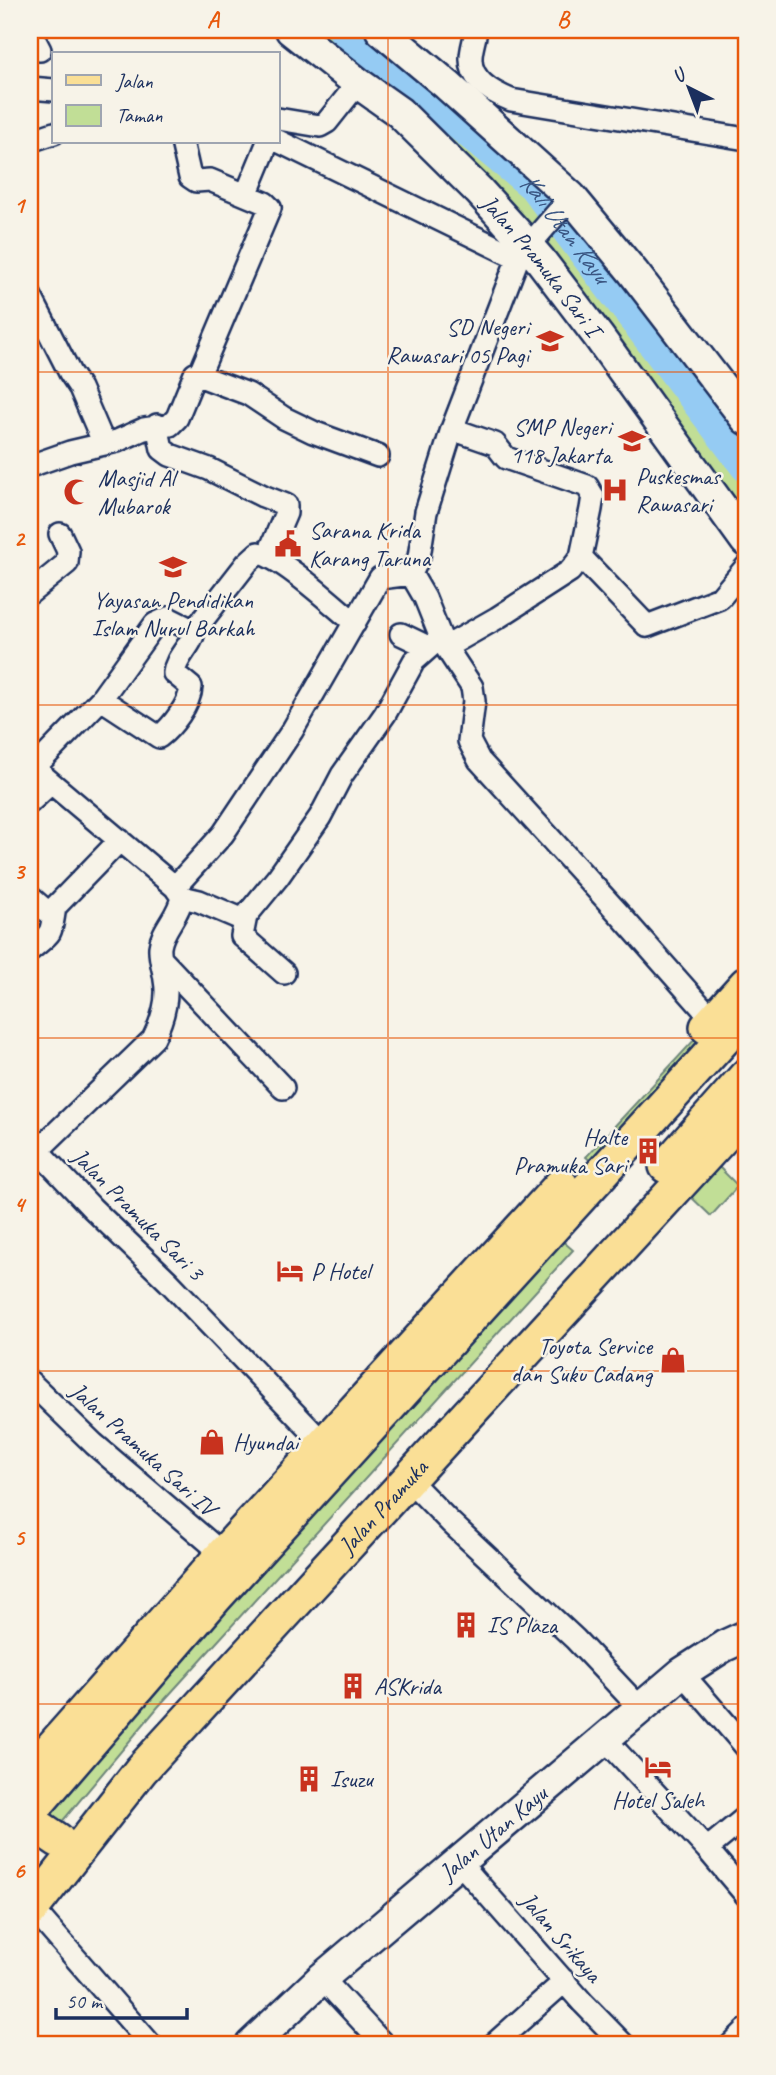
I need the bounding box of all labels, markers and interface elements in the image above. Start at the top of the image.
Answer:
text: A [207,5,221,34]
text: B [557,5,571,34]
legend [52,52,280,144]
north arrow [654,52,724,122]
text: U [667,62,693,88]
text: Jalan [115,68,153,94]
text: Taman [116,102,163,128]
water label: Kali Utan Kayu [513,165,620,293]
street label: Jalan Pramuka Sari I [474,188,611,346]
text: 1 [14,191,27,220]
place label: SD Negeri Rawasari 05 Pagi [386,312,533,370]
school or university icon: SD Negeri Rawasari 05 Pagi [535,326,565,356]
place label: SMP Negeri 118 Jakarta [510,412,614,470]
school or university icon: SMP Negeri 118 Jakarta [617,426,647,456]
place label: Puskesmas Rawasari [636,461,722,519]
place label: Masjid Al Mubarok [98,463,179,521]
hospital icon: Puskesmas Rawasari [600,475,630,505]
mosque icon: Masjid Al Mubarok [62,477,92,507]
place label: Sarana Krida Karang Taruna [309,515,432,573]
text: 2 [14,524,27,553]
public building icon: Sarana Krida Karang Taruna [273,529,303,559]
school or university icon: Yayasan Pendidikan Islam Nurul Barkah [158,552,188,582]
place label: Yayasan Pendidikan Islam Nurul Barkah [92,585,255,643]
text: 3 [14,857,27,886]
place label: Halte Pramuka Sari [514,1122,629,1180]
building icon: Halte Pramuka Sari [633,1136,663,1166]
street label: Jalan Pramuka Sari 3 [65,1141,212,1288]
text: 4 [14,1190,27,1219]
hotel icon: P Hotel [275,1256,305,1286]
place label: P Hotel [311,1256,374,1286]
place label: Toyota Service dan Suku Cadang [511,1331,654,1389]
shop icon: Toyota Service dan Suku Cadang [658,1345,688,1375]
street label: Jalan Pramuka Sari IV [63,1375,226,1526]
shop icon: Hyundai [197,1427,227,1457]
place label: Hyundai [233,1427,301,1457]
street label: Jalan Pramuka [331,1452,435,1561]
text: 5 [14,1523,26,1552]
building icon: IS Plaza [451,1610,481,1640]
place label: IS Plaza [487,1610,559,1640]
building icon: ASKrida [338,1671,368,1701]
place label: ASKrida [374,1671,442,1701]
hotel icon: Hotel Saleh [643,1752,673,1782]
building icon: Isuzu [294,1764,324,1794]
place label: Isuzu [330,1764,375,1794]
street label: Jalan Utan Kayu [432,1777,555,1888]
place label: Hotel Saleh [612,1785,706,1815]
text: 6 [14,1856,27,1885]
street label: Jalan Srikaya [513,1885,609,1989]
scale bar [56,1977,187,2021]
text: 50 m [66,1988,104,2014]

